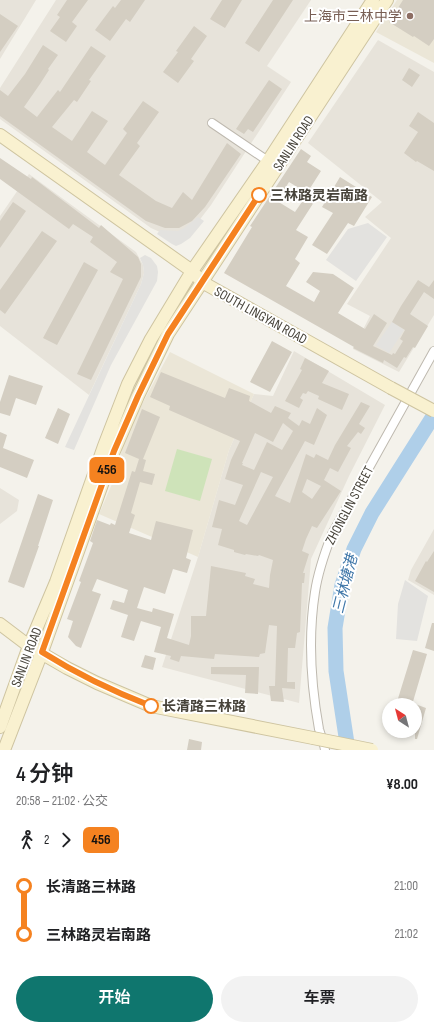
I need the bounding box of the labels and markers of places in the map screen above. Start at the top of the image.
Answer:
place label: 上海市三林中学 [304,8,402,25]
marker: 上海市三林中学 [405,11,415,21]
marker: 三林路灵岩南路 [251,187,267,203]
place label: 三林路灵岩南路 [270,187,368,204]
marker: 长清路三林路 [143,698,159,714]
place label: 长清路三林路 [162,698,246,715]

